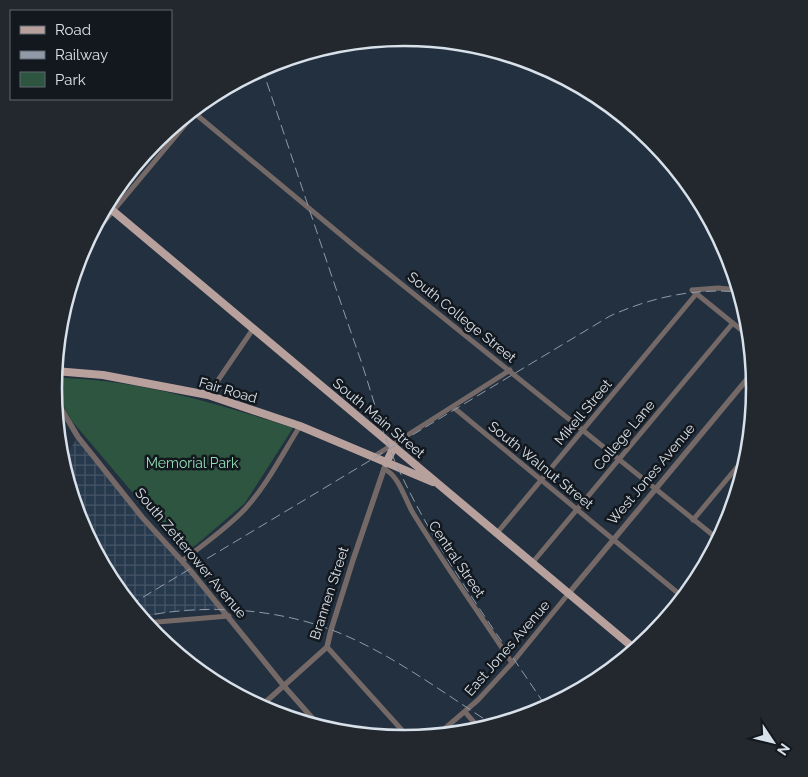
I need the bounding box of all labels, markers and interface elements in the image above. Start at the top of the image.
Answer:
legend [10,10,172,100]
text: Road [55,21,91,39]
text: Railway [55,46,108,64]
text: Park [55,71,86,89]
street label: South College Street [405,268,520,366]
street label: Fair Road [197,374,259,406]
street label: South Main Street [330,375,428,461]
street label: Mikell Street [551,376,615,448]
street label: College Lane [590,397,658,473]
street label: South Walnut Street [485,418,597,512]
street label: West Jones Avenue [604,420,698,528]
park label: Memorial Park [146,455,239,471]
street label: South Zetterower Avenue [132,485,250,621]
street label: Central Street [426,518,489,601]
street label: Brannen Street [306,544,352,642]
street label: East Jones Avenue [461,597,553,699]
north arrow [748,717,798,767]
text: N [774,740,793,758]

